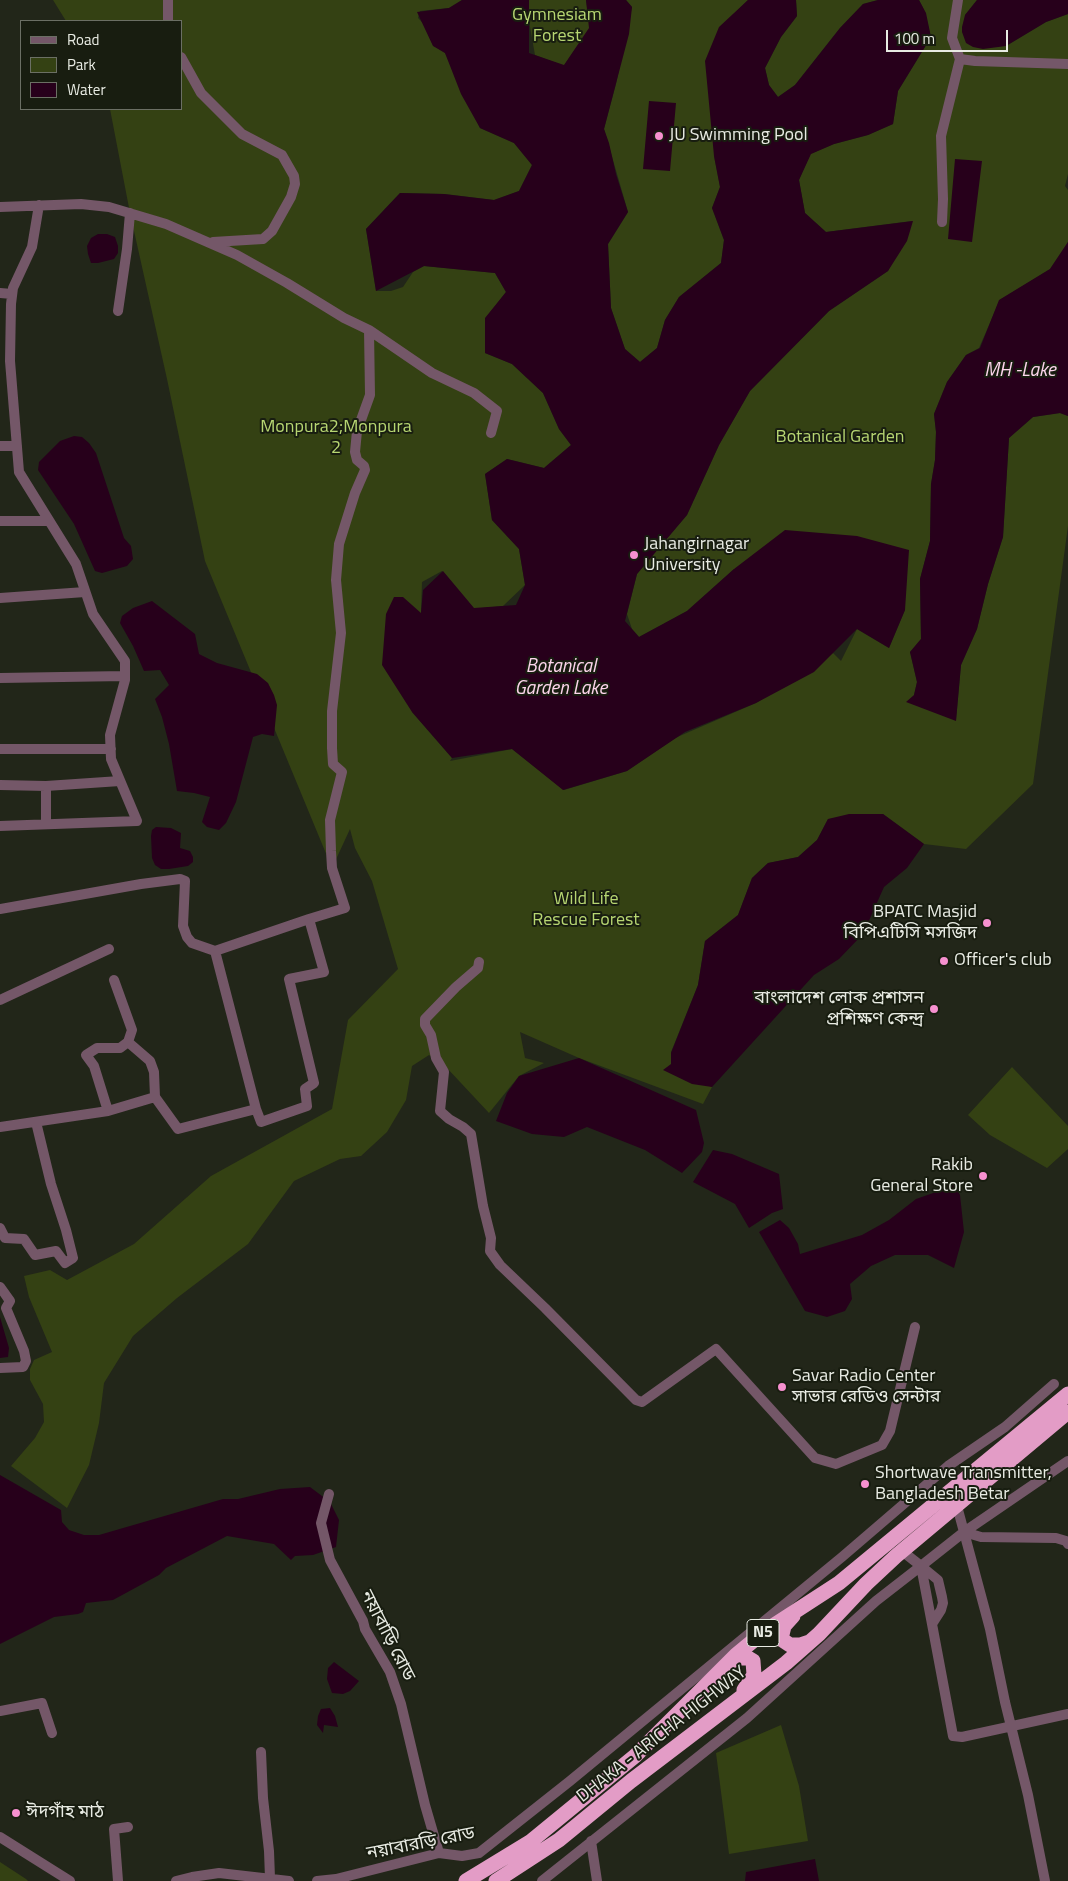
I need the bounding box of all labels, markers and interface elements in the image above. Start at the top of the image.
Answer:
park label: Gymnesiam Forest [512,5,602,48]
legend [20,20,182,110]
scale bar [888,20,1010,52]
text: 100 m [894,27,935,50]
text: Road [67,28,99,51]
text: Park [67,53,96,76]
text: Water [67,78,106,101]
place label: JU Swimming Pool [669,125,808,147]
marker: JU Swimming Pool [653,130,665,142]
water label: MH -Lake [984,360,1056,382]
park label: Monpura2;Monpura 2 [260,417,412,459]
park label: Botanical Garden [776,427,904,449]
place label: Jahangirnagar University [644,534,749,576]
marker: Jahangirnagar University [628,549,640,561]
water label: Botanical Garden Lake [515,656,607,700]
park label: Wild Life Rescue Forest [532,889,640,932]
place label: BPATC Masjid বিপিএটিসি মসজিদ [844,902,977,944]
marker: BPATC Masjid বিপিএটিসি মসজিদ [981,917,993,929]
place label: Officer's club [954,950,1052,972]
marker: Officer's club [938,955,950,967]
place label: বাংলাদেশ লোক প্রশাসন প্রশিক্ষণ কেন্দ্র [754,988,924,1030]
marker: বাংলাদেশ লোক প্রশাসন প্রশিক্ষণ কেন্দ্র [928,1003,940,1015]
place label: Rakib General Store [870,1155,973,1198]
marker: Rakib General Store [977,1170,989,1182]
place label: Savar Radio Center সাভার রেডিও সেন্টার [792,1366,940,1408]
marker: Savar Radio Center সাভার রেডিও সেন্টার [776,1381,788,1393]
place label: Shortwave Transmitter, Bangladesh Betar [875,1463,1052,1506]
marker: Shortwave Transmitter, Bangladesh Betar [859,1478,871,1490]
street label: নয়াবাড়ি রোড [355,1587,419,1685]
road number: N5 [747,1620,779,1646]
street label: DHAKA - ARICHA HIGHWAY [573,1662,751,1808]
place label: ঈদগাঁহ মাঠ [26,1802,104,1824]
marker: ঈদগাঁহ মাঠ [10,1807,22,1819]
street label: নয়াবারড়ি রোড [365,1823,477,1865]

